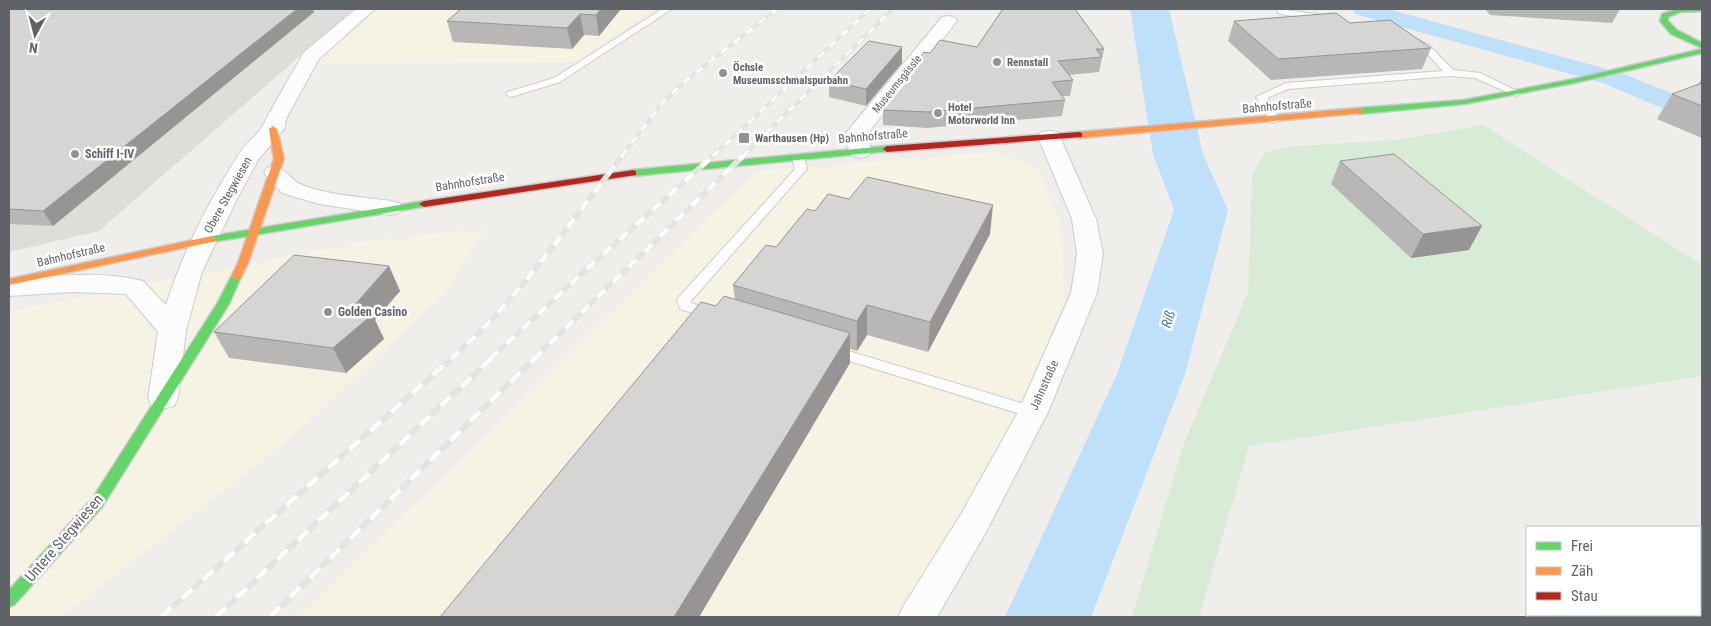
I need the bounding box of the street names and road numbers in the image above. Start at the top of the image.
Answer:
street label: Museumsgässle [870,52,924,116]
street label: Bahnhofstraße [1242,96,1313,116]
street label: Bahnhofstraße [838,126,909,146]
street label: Obere Stegwiesen [201,154,255,236]
street label: Bahnhofstraße [435,170,506,194]
street label: Bahnhofstraße [36,240,107,270]
street label: Jahnstraße [1027,357,1061,412]
street label: Untere Stegwiesen [21,491,107,585]

